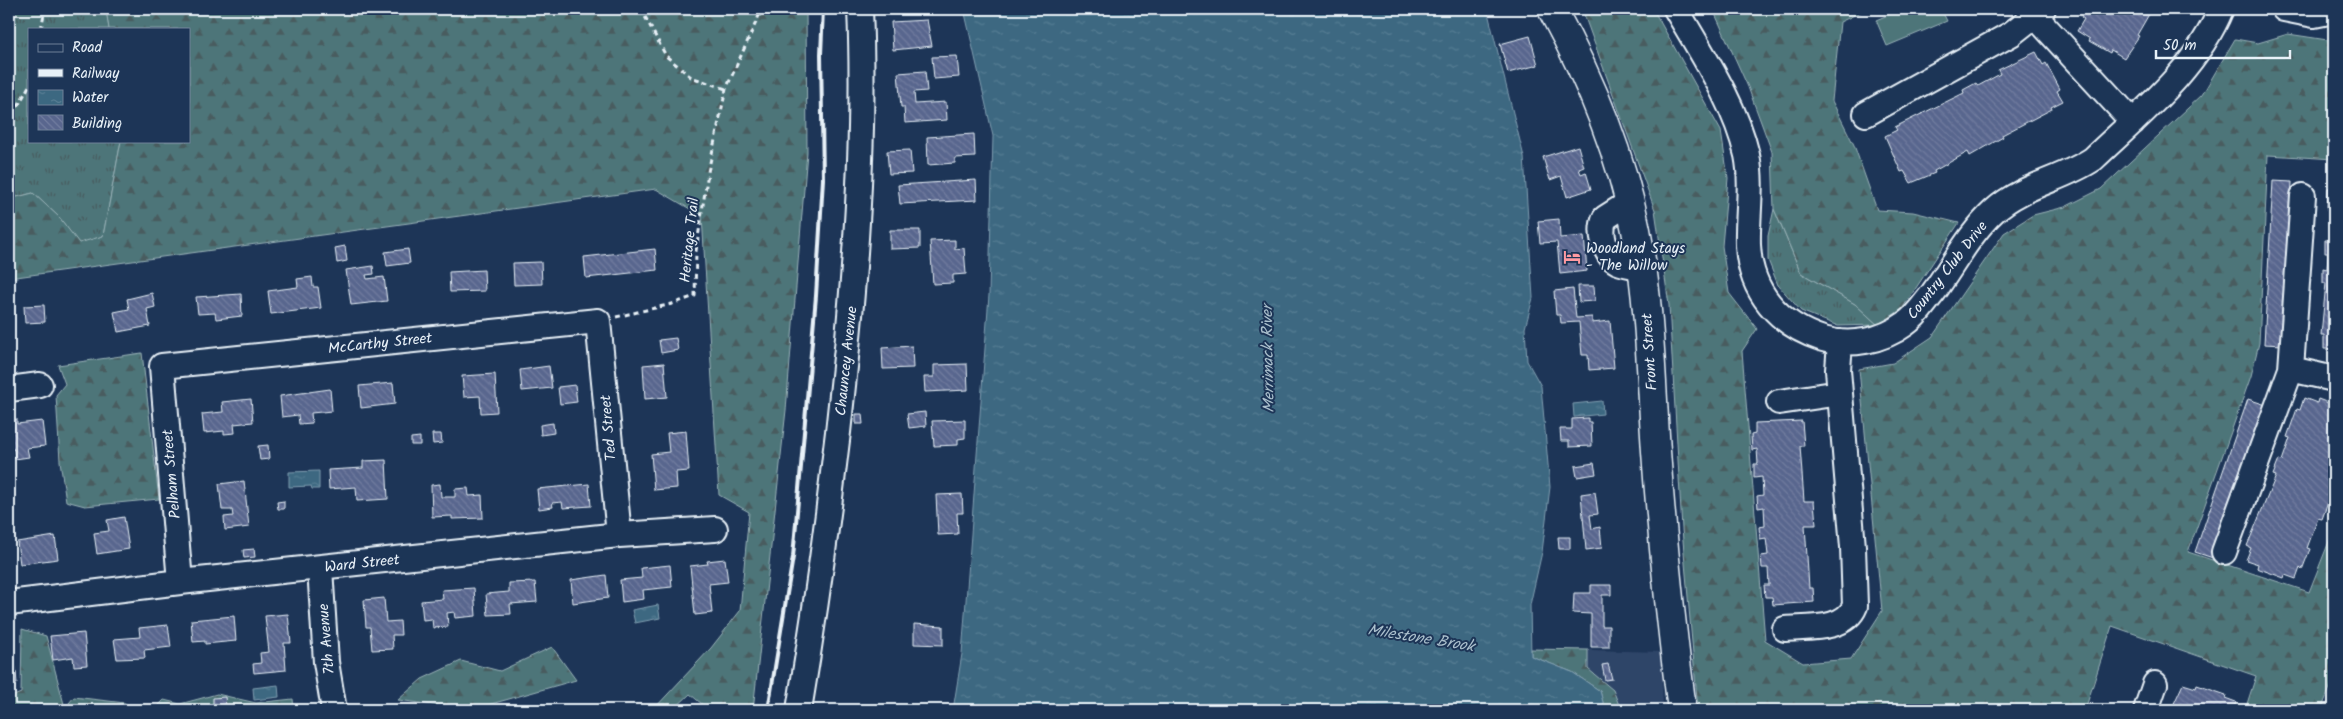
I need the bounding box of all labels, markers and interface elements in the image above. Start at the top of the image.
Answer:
legend [28,28,190,142]
scale bar [2156,28,2289,60]
text: 50 m [2163,34,2197,58]
text: Road [72,36,103,60]
text: Railway [72,62,120,86]
text: Water [72,86,109,110]
text: Building [72,112,122,136]
street label: Heritage Trail [674,196,706,284]
street label: Country Club Drive [1901,216,1994,325]
place label: Woodland Stays - The Willow [1586,237,1686,278]
hotel icon: Woodland Stays - The Willow [1562,247,1582,267]
water label: Merrimack River [1255,301,1282,413]
street label: Chauncey Avenue [829,305,865,417]
street label: Front Street [1635,312,1665,391]
street label: McCarthy Street [327,327,433,361]
street label: Ted Street [594,394,624,462]
street label: Pelham Street [156,428,188,520]
street label: Ward Street [323,548,401,580]
street label: 7th Avenue [312,602,342,675]
water label: Milestone Brook [1366,618,1478,660]

